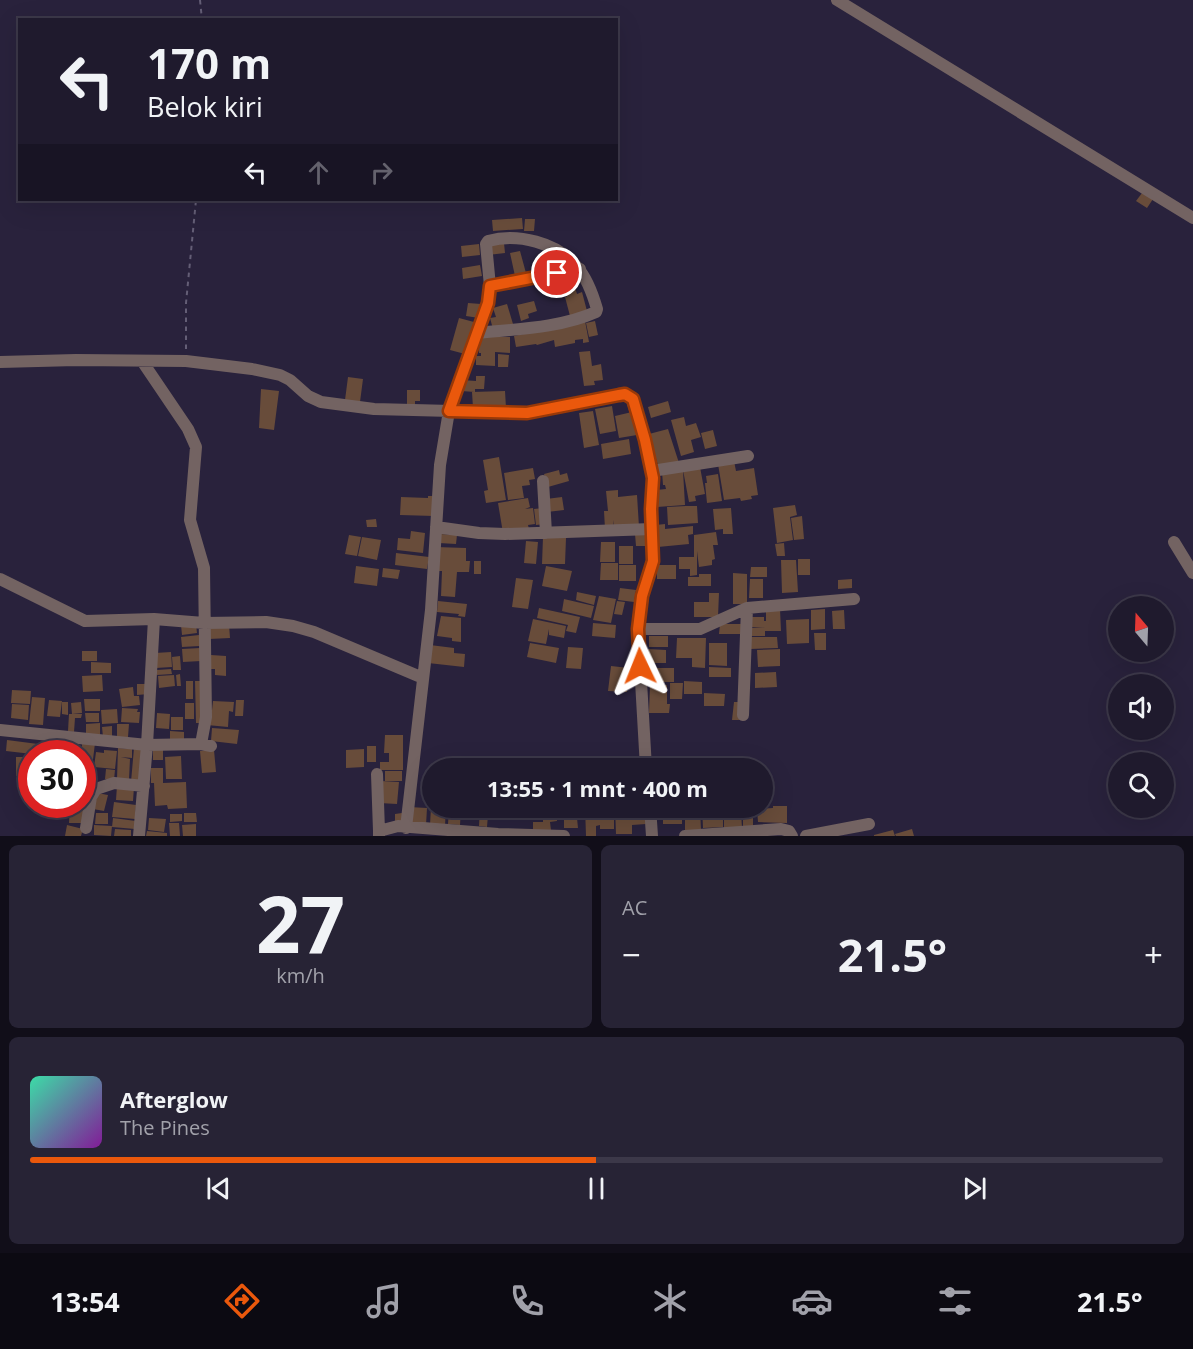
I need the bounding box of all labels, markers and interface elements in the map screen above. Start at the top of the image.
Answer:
text: 170 m [147,34,271,91]
icon: left [48,42,126,120]
text: Belok kiri [147,88,263,125]
icon: left [239,156,272,189]
icon: ahead [302,156,335,189]
icon: right [365,156,398,189]
pin [531,247,582,298]
icon: arrive [540,256,573,289]
north arrow [1108,596,1174,662]
map controls [1108,596,1174,818]
position arrow [608,634,672,698]
button: sound [1108,674,1174,740]
speed limit sign: 30 [18,740,96,818]
button: search [1108,752,1174,818]
text: 13:55 · 1 mnt · 400 m [487,773,708,803]
text: 27 [256,870,345,976]
text: AC [622,894,647,921]
text: 21.5° [838,924,947,985]
text: − [622,932,641,977]
text: + [1144,932,1163,977]
text: km/h [276,962,325,989]
text: Afterglow [120,1084,228,1114]
text: The Pines [120,1114,210,1141]
icon: previous [202,1172,235,1205]
icon: pause [580,1172,613,1205]
icon: next [958,1172,991,1205]
icon: directions [221,1280,263,1322]
icon: music [363,1280,405,1322]
icon: phone [506,1280,548,1322]
icon: climate [649,1280,691,1322]
icon: car [791,1280,833,1322]
icon: filters [934,1280,976,1322]
text: 13:54 [50,1283,120,1320]
text: 21.5° [1077,1283,1143,1320]

